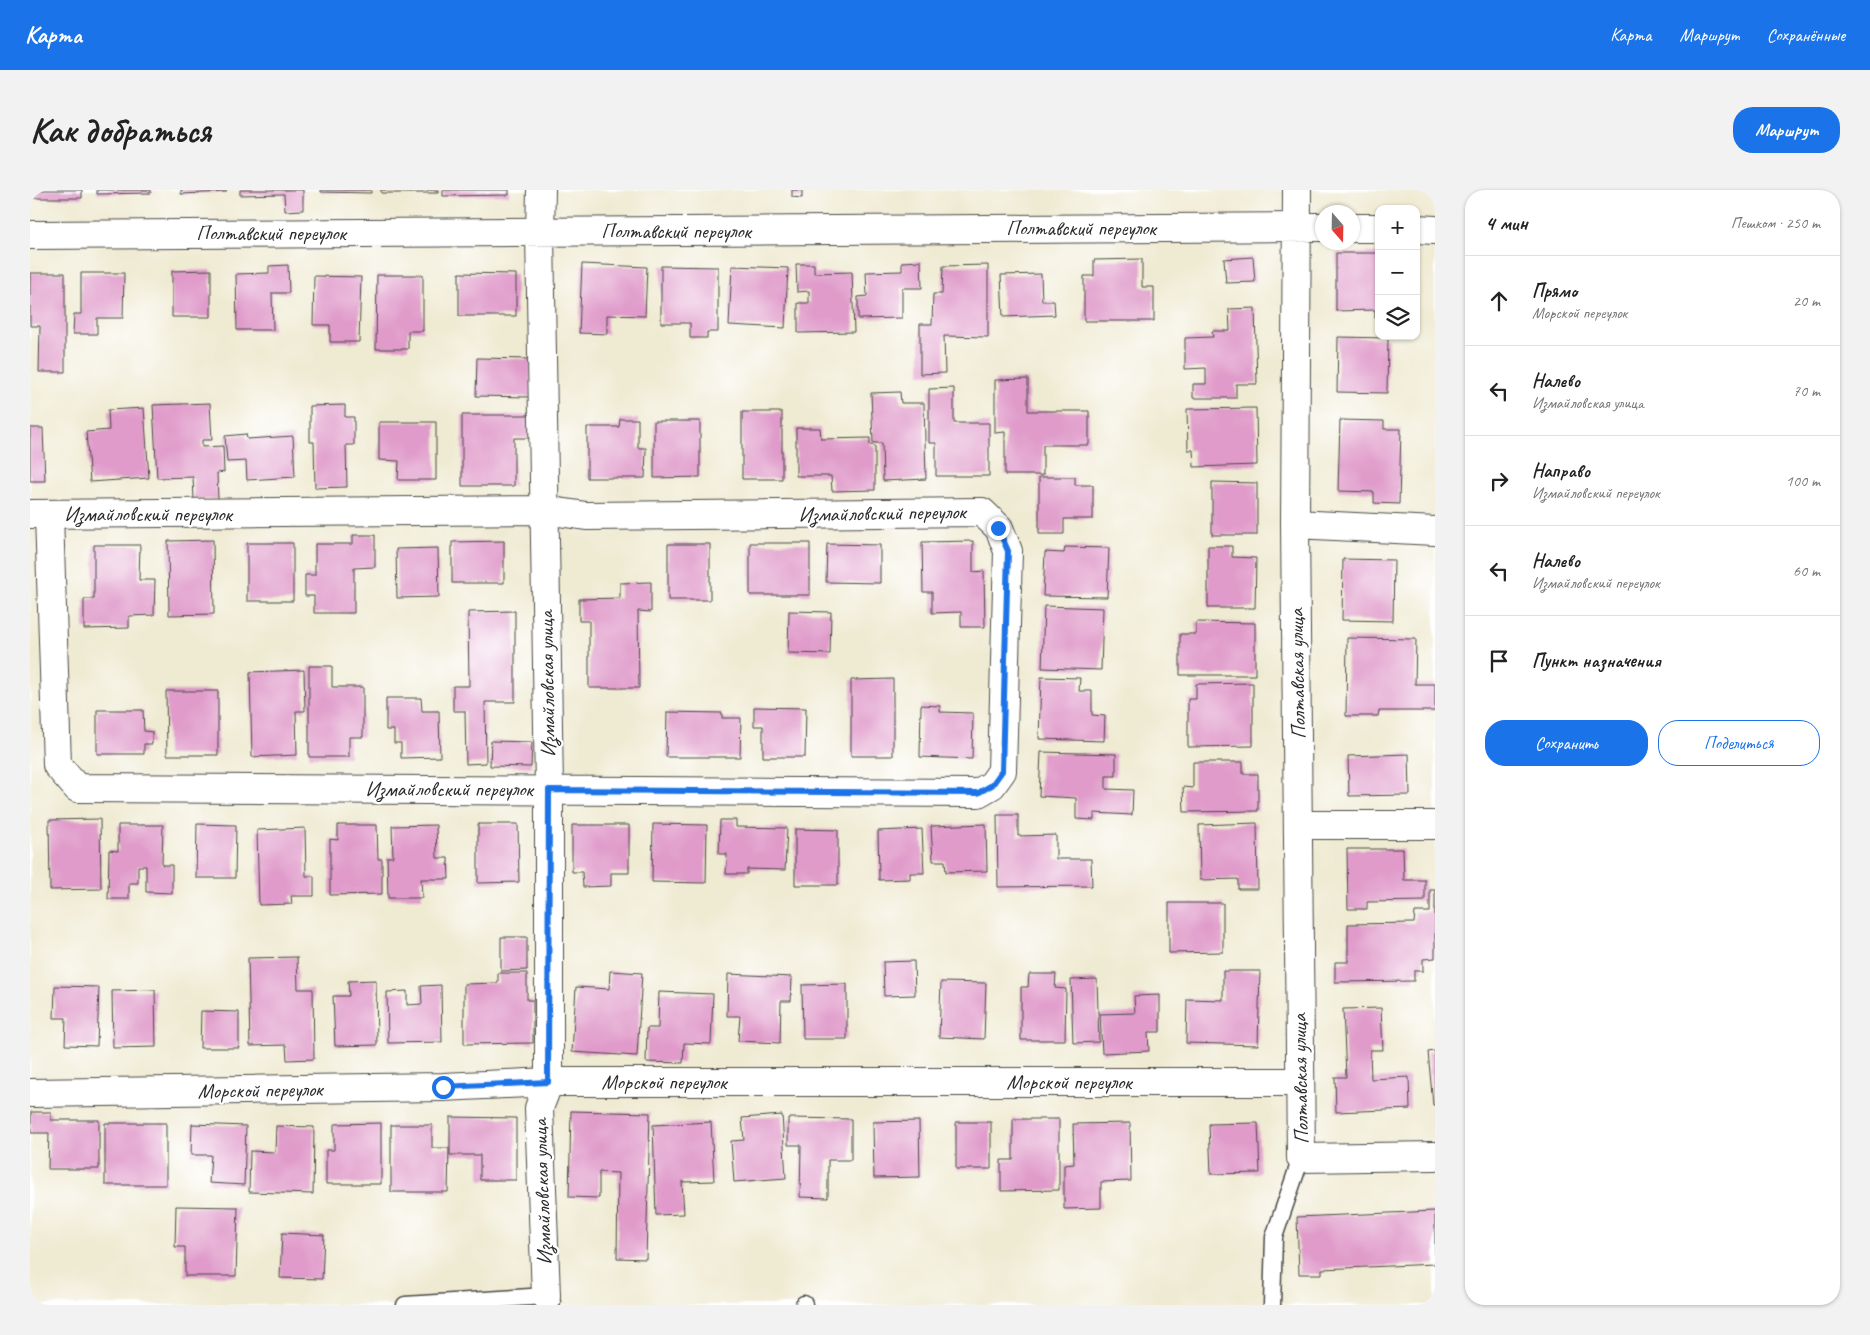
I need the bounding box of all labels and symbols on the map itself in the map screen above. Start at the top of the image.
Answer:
north arrow [1315,205,1360,250]
street label: Полтавский переулок [1006,215,1158,241]
street label: Полтавский переулок [601,218,753,244]
street label: Полтавский переулок [196,220,348,246]
street label: Измайловский переулок [798,499,968,528]
street label: Измайловский переулок [64,501,234,528]
route end [987,517,1010,540]
street label: Полтавская улица [1283,607,1311,739]
street label: Измайловская улица [533,608,562,757]
street label: Измайловский переулок [365,776,535,803]
street label: Полтавская улица [1286,1012,1314,1144]
street label: Морской переулок [602,1069,729,1095]
street label: Морской переулок [1007,1069,1134,1095]
street label: Морской переулок [197,1076,325,1104]
route start [432,1076,455,1099]
street label: Измайловская улица [526,1116,559,1266]

